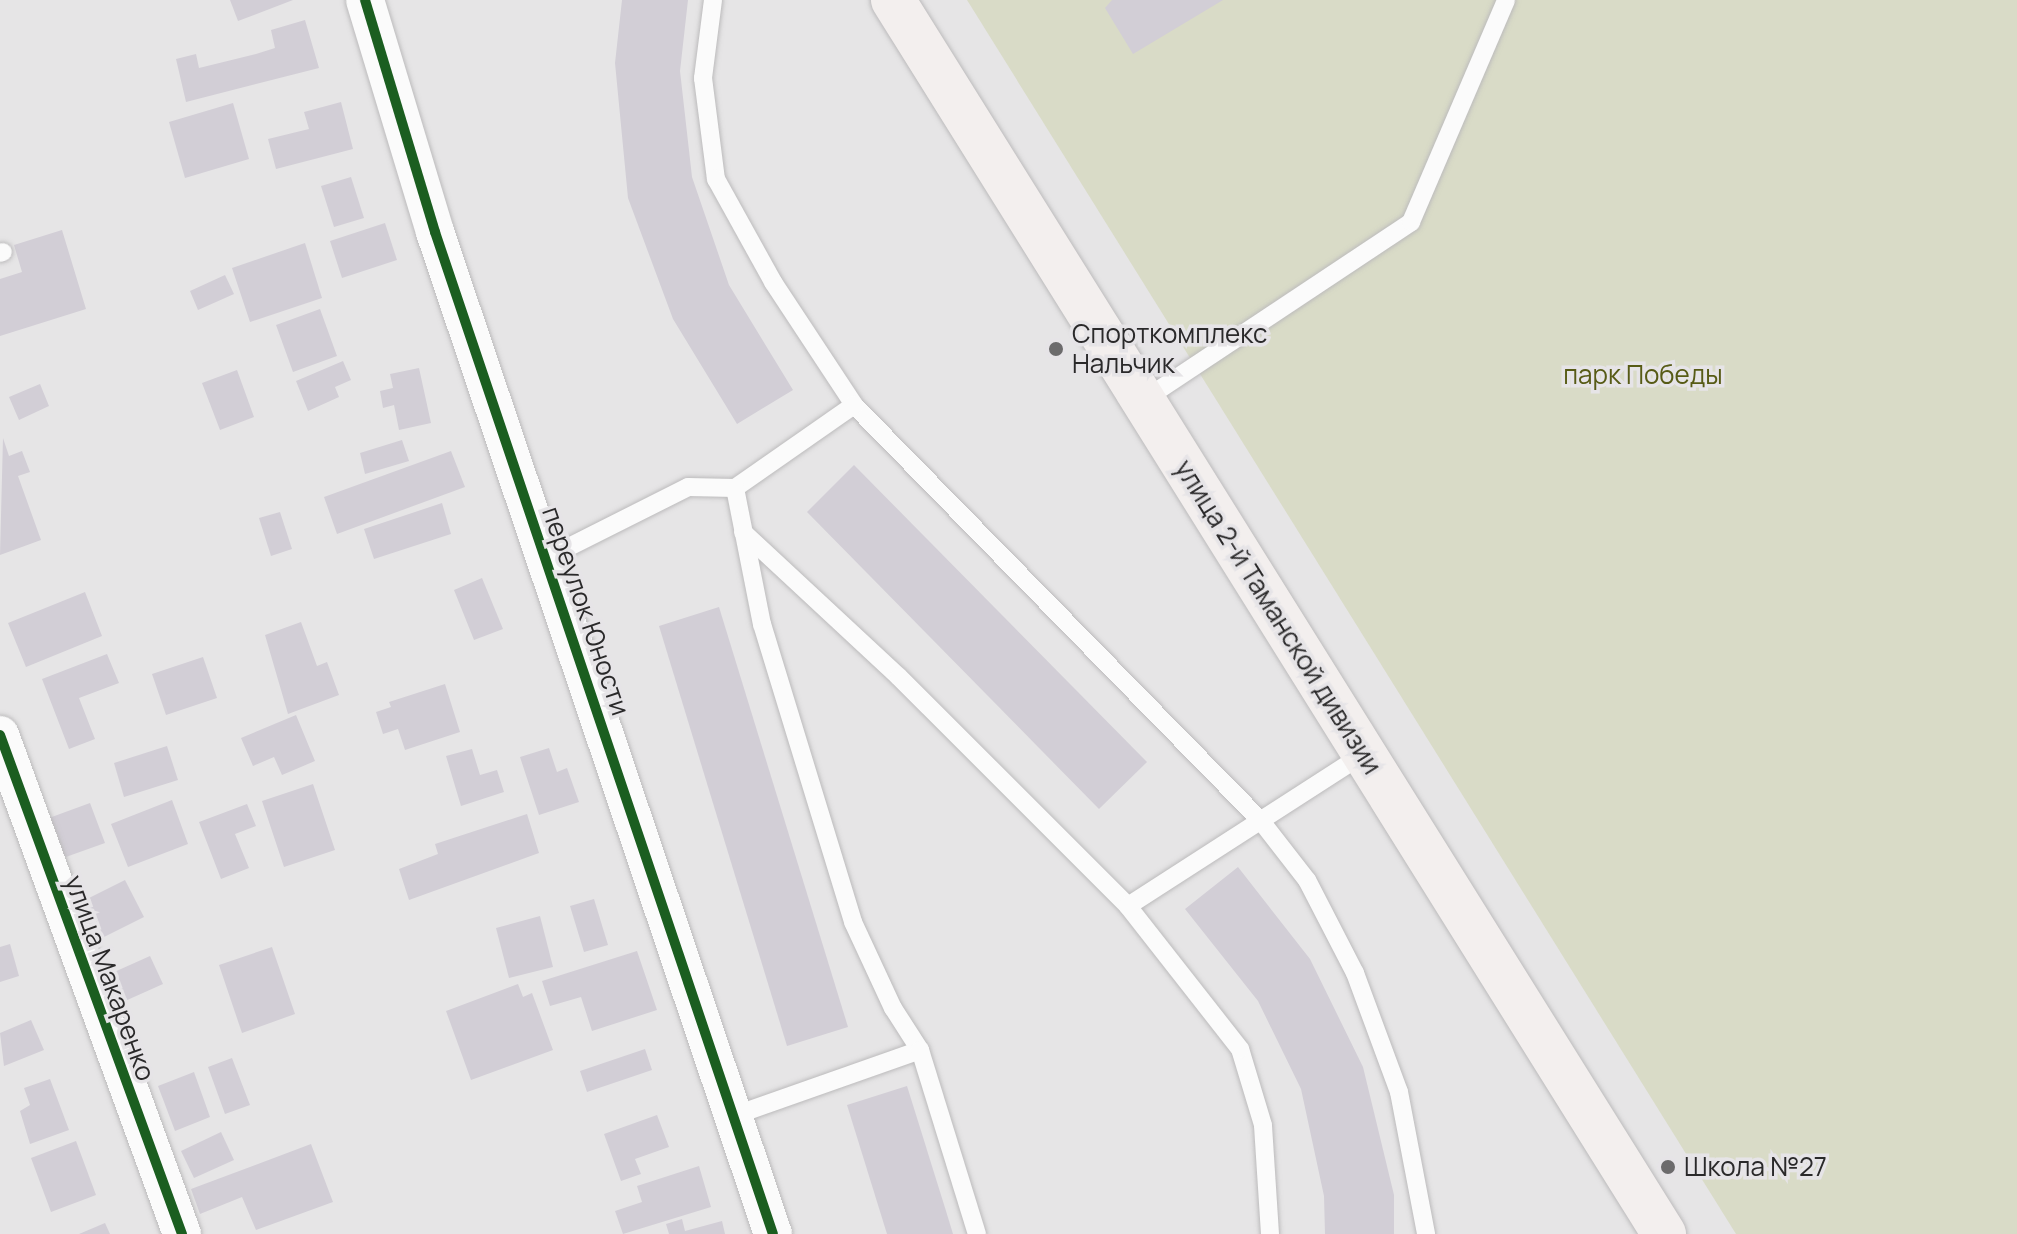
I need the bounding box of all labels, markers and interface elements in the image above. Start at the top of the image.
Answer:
place label: Спорткомплекс Нальчик [1072,318,1267,380]
marker: Спорткомплекс Нальчик [1047,340,1065,358]
park label: парк Победы [1563,359,1723,391]
street label: улица 2-й Таманской дивизии [1168,454,1388,780]
street label: переулок Юности [536,503,636,719]
street label: улица Макаренко [58,871,162,1085]
place label: Школа №27 [1684,1151,1827,1183]
marker: Школа №27 [1659,1158,1677,1176]

